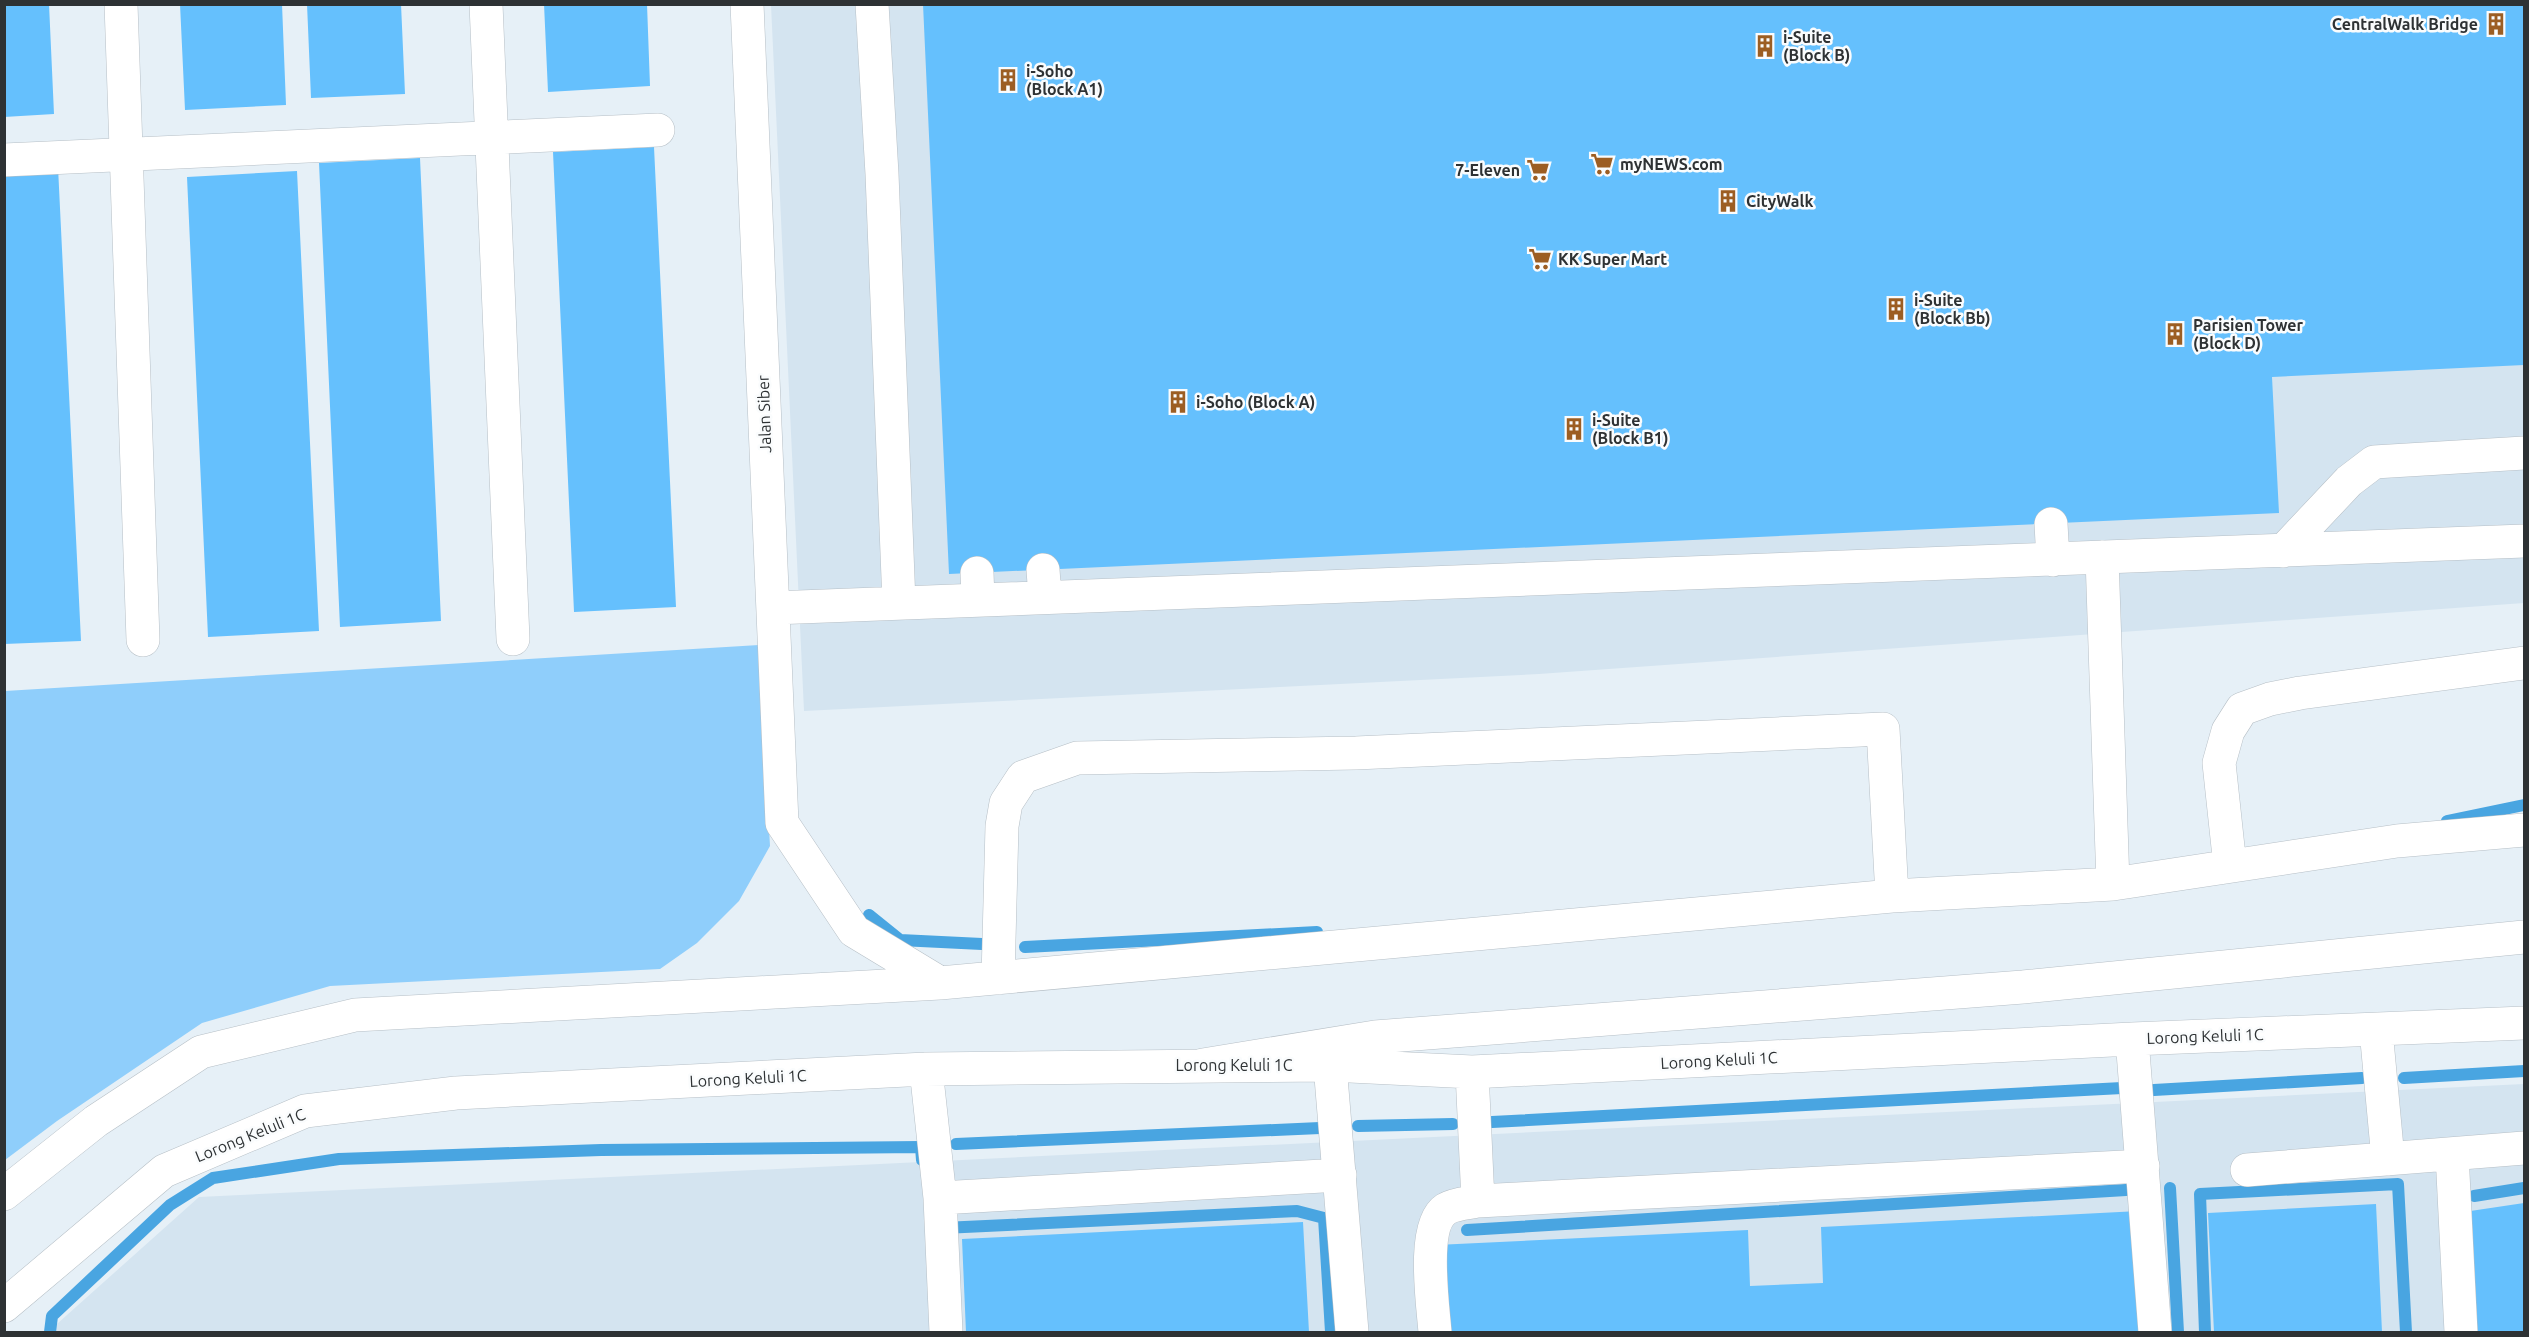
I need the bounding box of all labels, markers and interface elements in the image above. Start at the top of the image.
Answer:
building icon: CentralWalk Bridge [2483,11,2509,37]
place label: CentralWalk Bridge [2332,15,2478,33]
place label: i-Suite (Block B) [1783,28,1850,65]
building icon: i-Suite (Block B) [1752,33,1778,59]
place label: i-Soho (Block A1) [1026,62,1103,99]
building icon: i-Soho (Block A1) [995,67,1021,93]
supermarket icon: myNEWS.com [1589,151,1615,177]
place label: myNEWS.com [1620,155,1723,173]
supermarket icon: 7-Eleven [1525,157,1551,183]
place label: 7-Eleven [1455,161,1520,179]
building icon: CityWalk [1715,188,1741,214]
place label: CityWalk [1746,192,1813,210]
supermarket icon: KK Super Mart [1527,246,1553,272]
place label: KK Super Mart [1558,250,1667,268]
place label: i-Suite (Block Bb) [1914,291,1991,328]
building icon: i-Suite (Block Bb) [1883,296,1909,322]
place label: Parisien Tower (Block D) [2193,316,2304,353]
building icon: Parisien Tower (Block D) [2162,321,2188,347]
street label: Jalan Siber [754,375,774,453]
building icon: i-Soho (Block A) [1165,389,1191,415]
place label: i-Soho (Block A) [1196,393,1315,412]
place label: i-Suite (Block B1) [1592,411,1668,448]
building icon: i-Suite (Block B1) [1561,416,1587,442]
street label: Lorong Keluli 1C [2146,1025,2264,1047]
street label: Lorong Keluli 1C [1660,1048,1778,1072]
street label: Lorong Keluli 1C [1175,1056,1293,1074]
street label: Lorong Keluli 1C [689,1066,807,1090]
street label: Lorong Keluli 1C [192,1105,308,1165]

